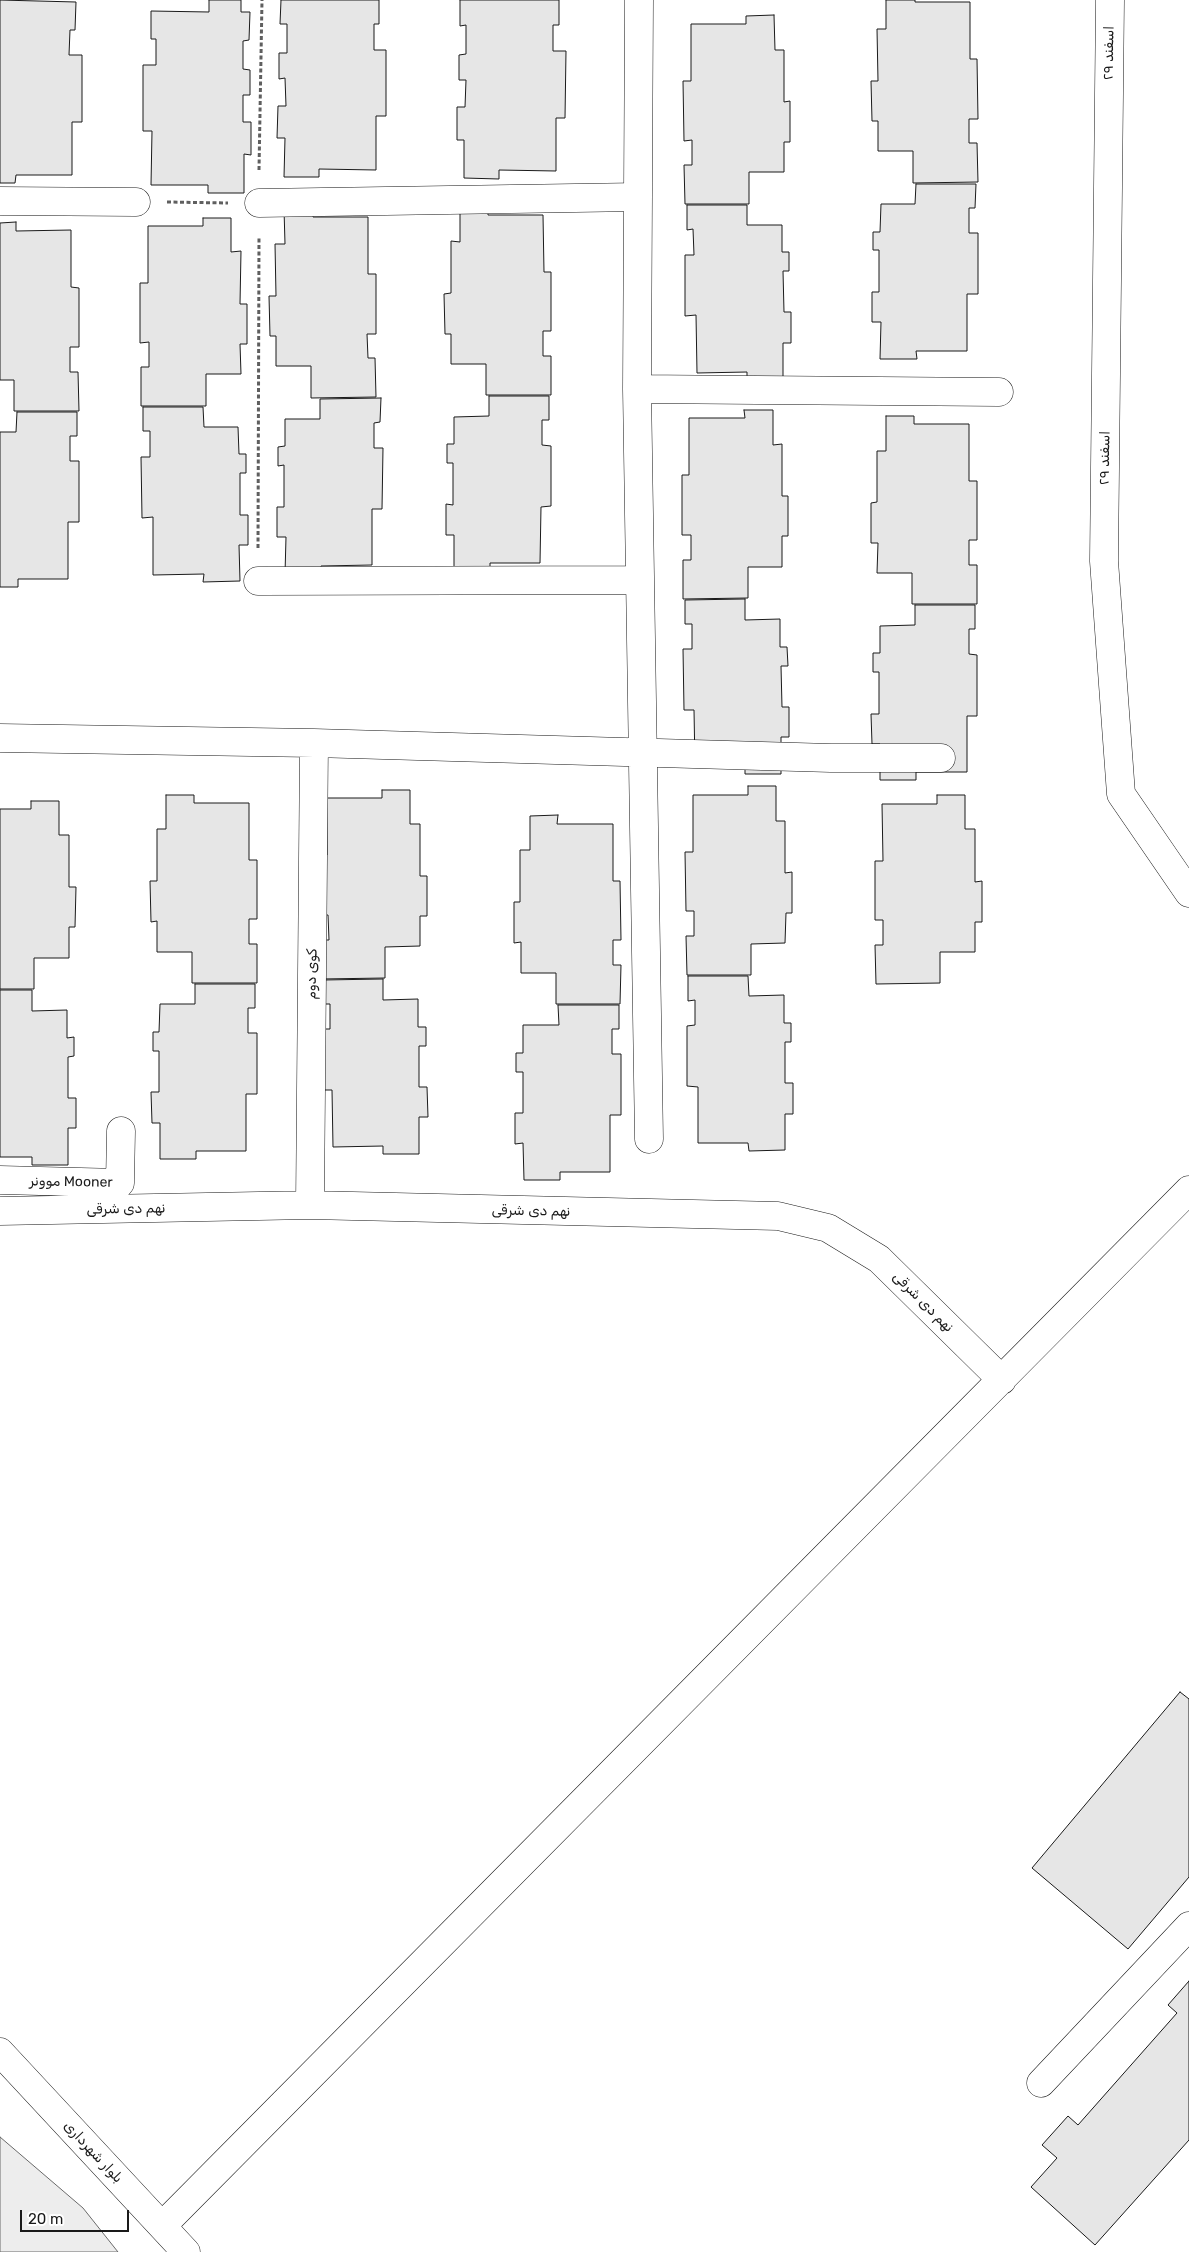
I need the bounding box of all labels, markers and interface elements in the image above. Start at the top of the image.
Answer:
street label: ۲۹ اسفند [1100,26,1118,80]
street label: ۲۹ اسفند [1096,431,1114,485]
street label: کوی دوم [303,948,321,1000]
street label: موونر Mooner [29,1173,113,1191]
street label: نهم دی شرقی [86,1200,166,1218]
street label: نهم دی شرقی [491,1202,571,1220]
street label: نهم دی شرقی [889,1268,957,1336]
street label: بلوار شهرداری [60,2117,126,2187]
scale bar [22,2200,131,2232]
text: 20 m [28,2210,63,2228]

